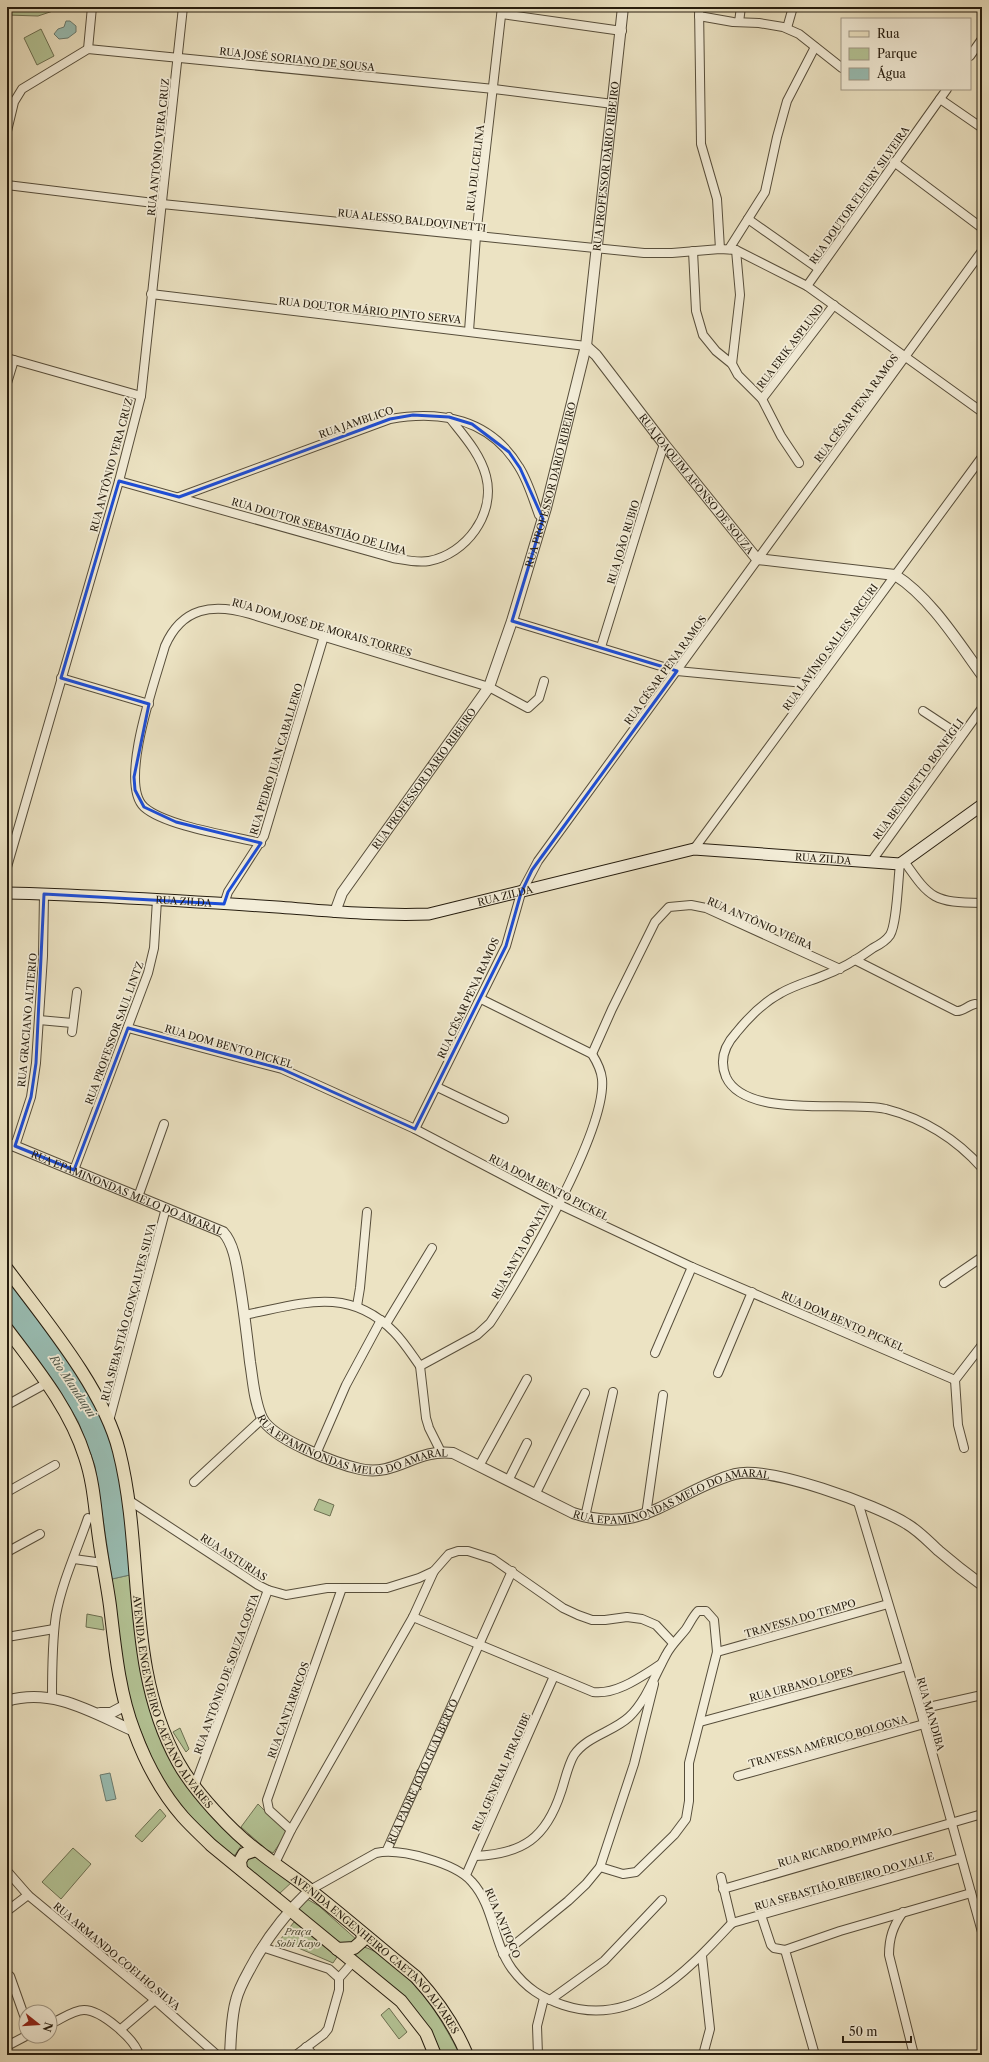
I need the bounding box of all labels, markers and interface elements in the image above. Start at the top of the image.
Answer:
legend [841,18,971,90]
text: Rua [877,26,900,41]
street label: RUA JOSÉ SORIANO DE SOUSA [219,45,376,74]
text: Parque [877,46,918,61]
text: Água [876,65,907,81]
street label: RUA ANTÔNIO VERA CRUZ [145,77,172,216]
street label: RUA PROFESSOR DÁRIO RIBEIRO [590,81,622,252]
street label: RUA DULCELINA [464,123,487,212]
street label: RUA DOUTOR FLEURY SILVEIRA [807,123,913,267]
street label: RUA ALESSO BALDOVINETTI [337,206,487,235]
street label: RUA DOUTOR MÁRIO PINTO SERVA [278,294,463,327]
street label: RUA ERIK ASPLUND [754,301,826,391]
street label: RUA CÉSAR PENA RAMOS [811,352,901,465]
street label: RUA ANTÔNIO VERA CRUZ [87,396,136,534]
street label: RUA PROFESSOR DÁRIO RIBEIRO [522,401,579,569]
street label: RUA JAMBLICO [317,404,395,441]
street label: RUA JOAQUIM AFONSO DE SOUZA [636,411,757,557]
street label: RUA DOUTOR SEBASTIÃO DE LIMA [230,495,408,558]
street label: RUA JOÃO RUBIO [604,498,643,586]
street label: RUA LAVÍNIO SALLES ARCURI [780,581,881,713]
street label: RUA DOM JOSÉ DE MORAIS TORRES [230,596,413,659]
street label: RUA CÉSAR PENA RAMOS [621,613,709,728]
street label: RUA PEDRO JUAN CABALLERO [247,682,306,837]
street label: RUA PROFESSOR DÁRIO RIBEIRO [369,705,479,852]
street label: RUA BENEDETTO BONFIGLI [870,716,967,842]
street label: RUA ZILDA [794,850,852,867]
street label: RUA ZILDA [476,883,535,909]
street label: RUA ZILDA [155,893,213,910]
street label: RUA ANTÔNIO VIÊIRA [705,894,815,953]
street label: RUA CÉSAR PENA RAMOS [435,936,502,1061]
street label: RUA GRACIANO ALTIERIO [15,952,40,1088]
street label: RUA PROFESSOR SAUL LINTZ [82,959,147,1107]
street label: RUA DOM BENTO PICKEL [163,1022,295,1071]
street label: RUA EPAMINONDAS MELO DO AMARAL [29,1148,225,1239]
street label: RUA DOM BENTO PICKEL [487,1151,611,1224]
street label: RUA SANTA DONATA [489,1201,552,1301]
street label: RUA SEBASTIÃO GONÇALVES SILVA [98,1221,159,1403]
street label: RUA DOM BENTO PICKEL [779,1288,907,1355]
water label: Rio Mandaqui [46,1351,99,1420]
street label: RUA EPAMINONDAS MELO DO AMARAL [254,1412,448,1477]
street label: RUA EPAMINONDAS MELO DO AMARAL [571,1467,771,1527]
street label: RUA ASTURIAS [198,1531,270,1584]
street label: RUA ANTÔNIO DE SOUZA COSTA [191,1591,262,1756]
street label: AVENIDA ENGENHEIRO CAETANO ALVARES [130,1594,215,1811]
street label: TRAVESSA DO TEMPO [743,1596,857,1641]
street label: RUA CANTARRICOS [265,1660,312,1760]
street label: RUA URBANO LOPES [748,1664,854,1705]
street label: RUA MANDIBA [914,1676,947,1753]
street label: RUA PADRE JOÃO GUALBERTO [384,1697,461,1847]
street label: RUA GENERAL PIRAGIBE [469,1711,534,1834]
street label: TRAVESSA AMÉRICO BOLOGNA [747,1712,910,1770]
street label: RUA RICARDO PIMPÃO [776,1825,894,1870]
street label: RUA SEBASTIÃO RIBEIRO DO VALLE [753,1850,935,1913]
street label: AVENIDA ENGENHEIRO CAETANO ALVARES [287,1871,462,2036]
street label: RUA ANTIOCO [482,1886,523,1960]
street label: RUA ARMANDO COELHO SILVA [51,1899,183,2014]
park label: Praça Sobi Kayo [274,1925,321,1950]
north arrow [18,2004,58,2044]
scale bar [843,2018,911,2044]
text: N [39,2020,56,2034]
text: 50 m [849,2024,878,2039]

